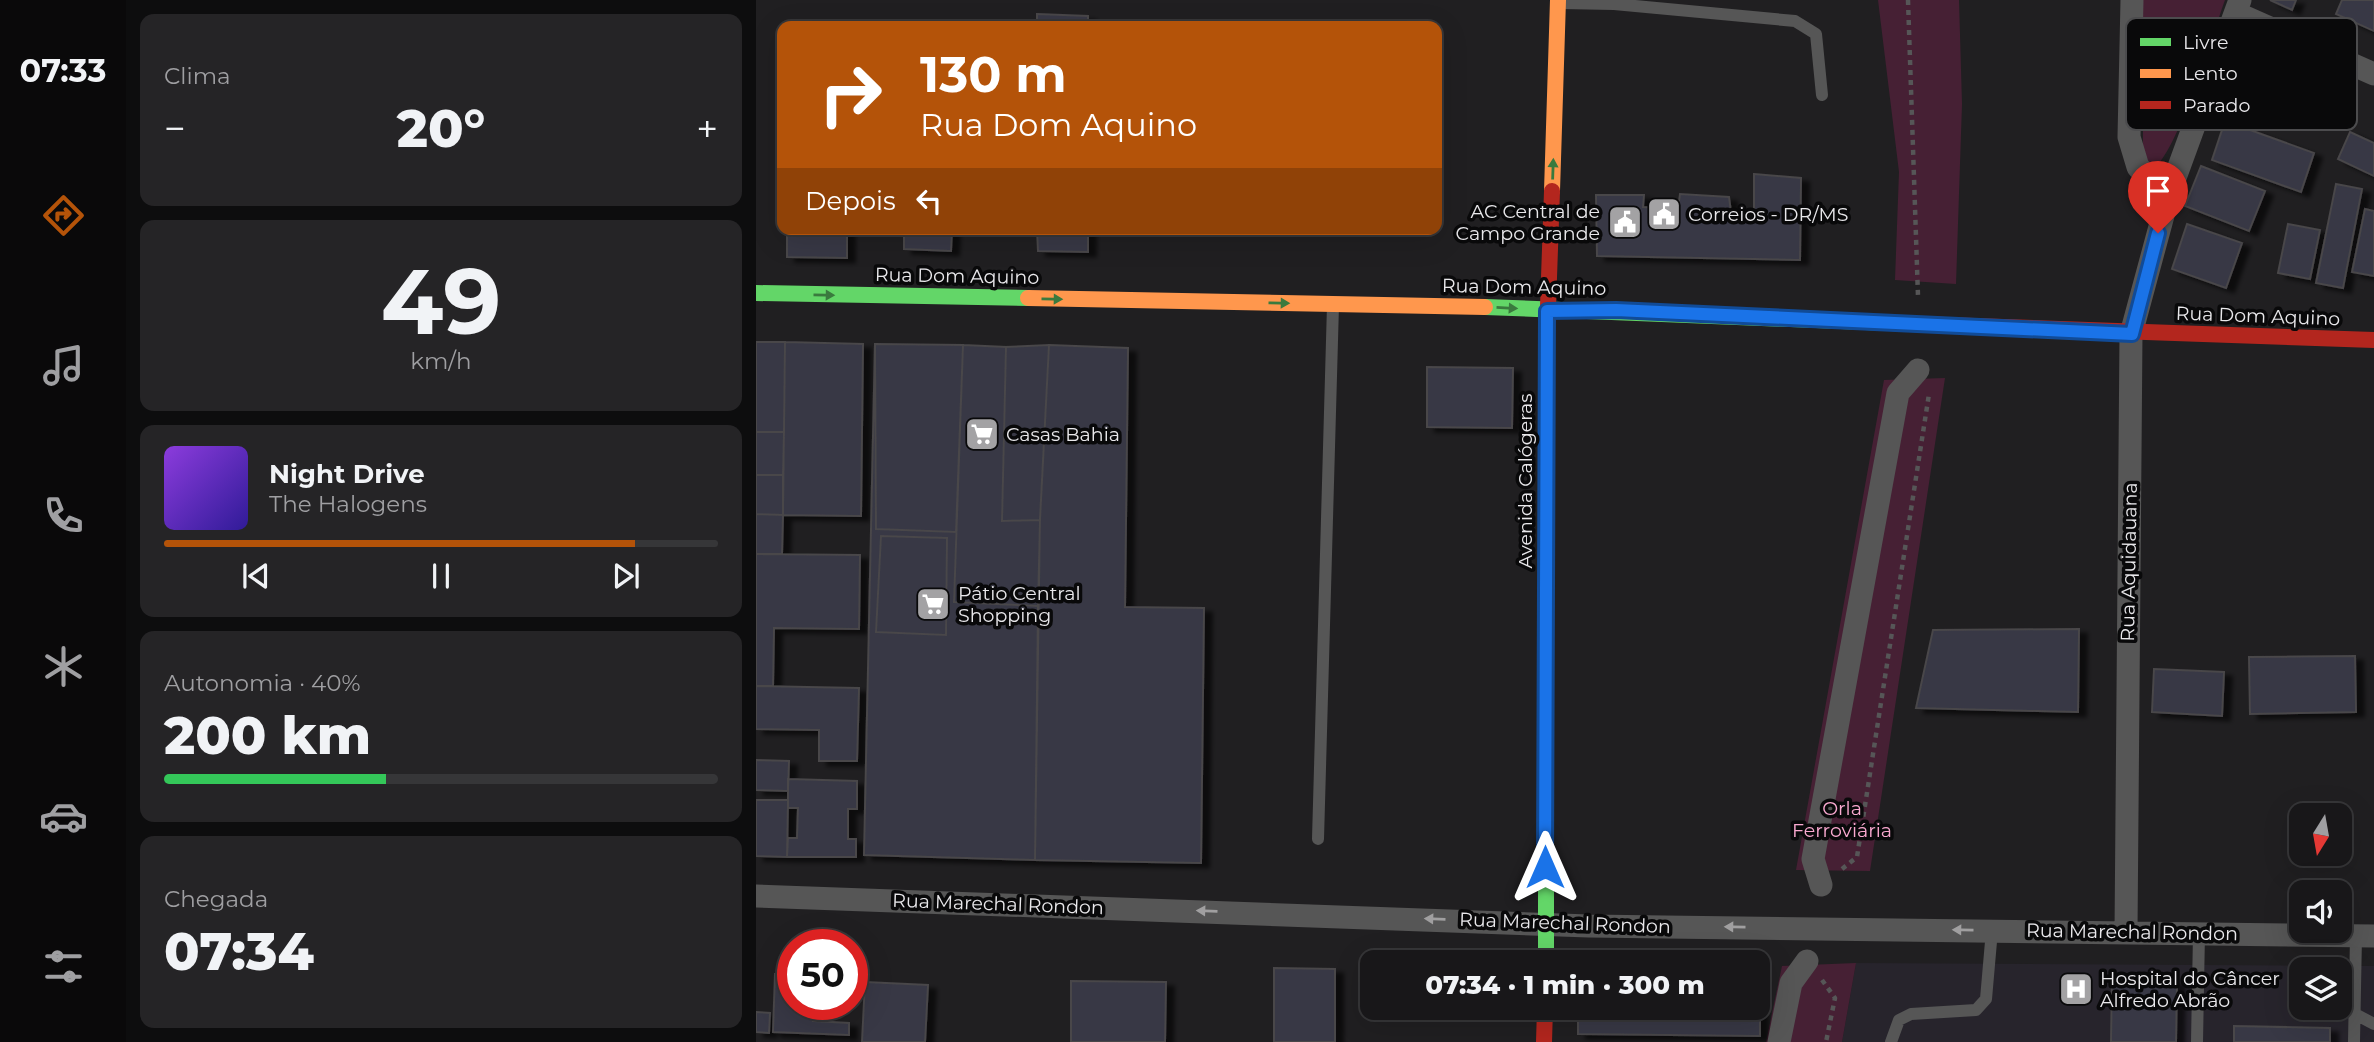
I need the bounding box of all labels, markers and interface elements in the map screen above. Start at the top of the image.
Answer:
legend [2126,18,2357,130]
text: Livre [2183,31,2228,54]
text: 130 m [920,45,1067,104]
icon: right [805,49,896,140]
text: 07:33 [20,51,106,90]
text: Clima [164,62,231,90]
text: Lento [2183,62,2238,85]
text: Parado [2183,94,2251,117]
text: 20° [397,97,485,160]
text: − [164,105,186,152]
text: + [696,105,718,152]
text: Rua Dom Aquino [920,105,1197,144]
one-way arrow [1547,158,1559,180]
pin [2128,161,2188,233]
icon: arrive [2139,172,2177,210]
icon: left [910,182,948,220]
text: Depois [805,185,896,217]
icon: directions [39,191,88,240]
public building icon: Correios - DR/MS [1645,195,1683,233]
place label: AC Central de Campo Grande [1456,200,1600,245]
public building icon: AC Central de Campo Grande [1606,203,1644,241]
place label: Correios - DR/MS [1688,203,1848,226]
text: 49 [381,246,501,357]
street label: Rua Dom Aquino [875,263,1040,289]
street label: Rua Dom Aquino [1442,274,1607,300]
one-way arrow [813,289,835,300]
one-way arrow [1041,293,1063,305]
one-way arrow [1268,298,1290,309]
street label: Rua Dom Aquino [2175,302,2341,330]
one-way arrow [1496,303,1518,314]
icon: music [39,341,88,390]
text: km/h [410,347,472,375]
street label: Avenida Calógeras [1514,393,1537,569]
supermarket icon: Casas Bahia [963,415,1001,453]
place label: Casas Bahia [1006,423,1120,446]
text: Night Drive [269,458,425,490]
street label: Rua Aquidauana [2116,482,2142,642]
text: The Halogens [269,490,427,518]
icon: phone [39,491,88,540]
icon: previous [237,557,275,595]
icon: pause [422,557,460,595]
icon: next [607,557,645,595]
place label: Pátio Central Shopping [958,582,1081,627]
supermarket icon: Pátio Central Shopping [914,585,952,623]
icon: climate [39,642,88,691]
text: Autonomia · 40% [164,669,361,697]
text: 200 km [164,704,371,767]
icon: car [39,792,88,841]
park label: Orla Ferroviária [1792,797,1892,842]
north arrow [2289,803,2352,866]
map controls [2289,803,2352,1020]
position arrow [1508,830,1582,904]
button: sound [2289,880,2352,943]
text: Chegada [164,885,268,913]
street label: Rua Marechal Rondon [892,889,1104,919]
one-way arrow [1196,905,1218,917]
street label: Rua Marechal Rondon [1459,908,1671,938]
one-way arrow [1423,913,1445,924]
street label: Rua Marechal Rondon [2026,919,2238,945]
text: 07:34 [164,920,314,983]
one-way arrow [1724,921,1746,933]
one-way arrow [1952,924,1974,935]
speed limit sign: 50 [777,929,868,1020]
icon: filters [39,942,88,991]
button: layers [2289,957,2352,1020]
place label: Hospital do Câncer Alfredo Abrão [2100,967,2280,1012]
text: 07:34 · 1 min · 300 m [1425,969,1705,1001]
hospital icon: Hospital do Câncer Alfredo Abrão [2057,970,2095,1008]

